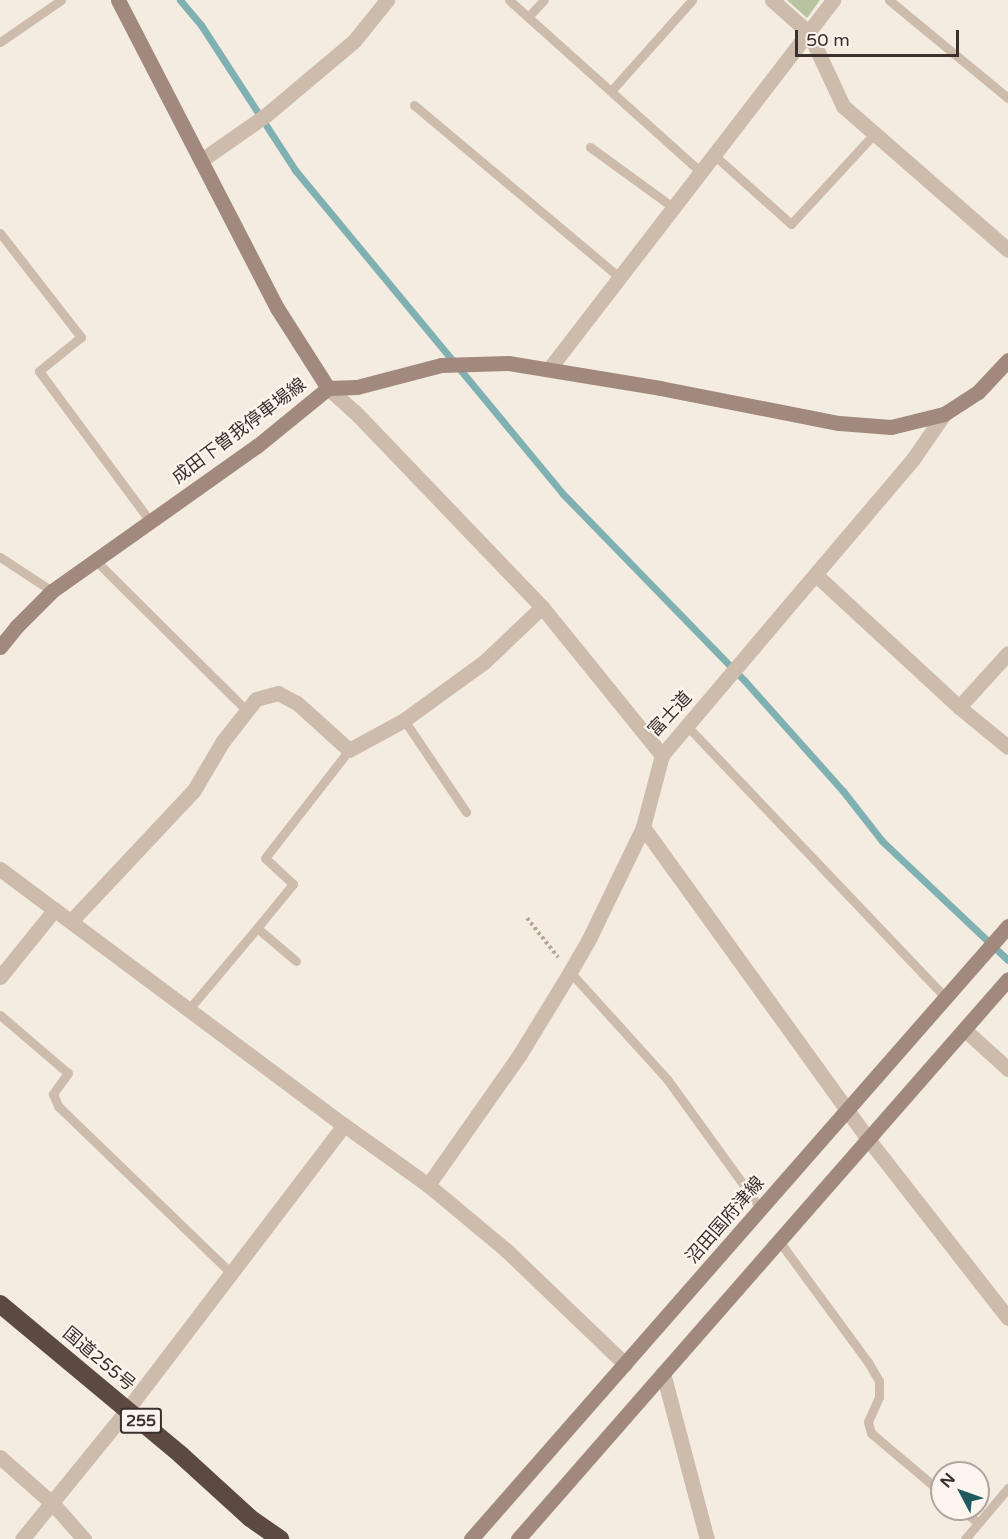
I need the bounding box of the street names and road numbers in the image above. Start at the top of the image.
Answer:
street label: 成田下曽我停車場線 [168,374,310,488]
street label: 富士道 [644,687,696,741]
street label: 沼田国府津線 [681,1172,769,1268]
street label: 国道255号 [58,1322,140,1396]
road number: 255 [118,1408,164,1434]

